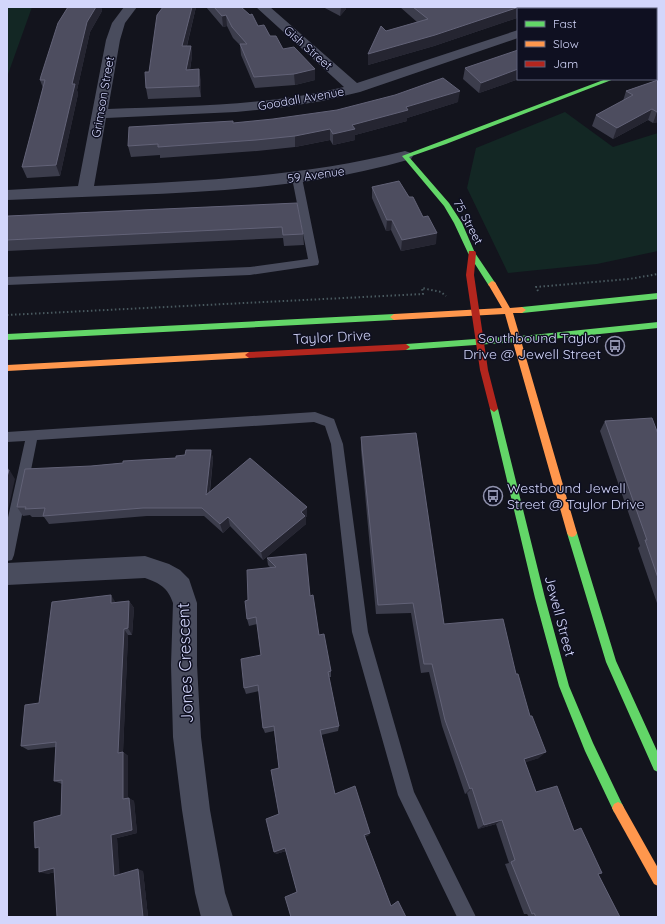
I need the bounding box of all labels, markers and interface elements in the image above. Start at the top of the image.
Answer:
legend [517,8,657,80]
text: Fast [553,16,577,31]
street label: Gish Street [281,22,336,73]
text: Slow [553,36,579,51]
street label: Grimson Street [88,55,117,139]
text: Jam [553,56,578,71]
street label: Goodall Avenue [257,84,345,113]
street label: 59 Avenue [286,163,346,186]
street label: 75 Street [450,197,487,247]
street label: Taylor Drive [293,326,371,348]
place label: Southbound Taylor Drive @ Jewell Street [463,329,602,363]
bus stop icon: Southbound Taylor Drive @ Jewell Street [604,335,626,357]
place label: Westbound Jewell Street @ Taylor Drive [507,479,645,513]
bus stop icon: Westbound Jewell Street @ Taylor Drive [482,485,504,507]
street label: Jewell Street [541,574,579,659]
street label: Jones Crescent [172,602,197,724]

